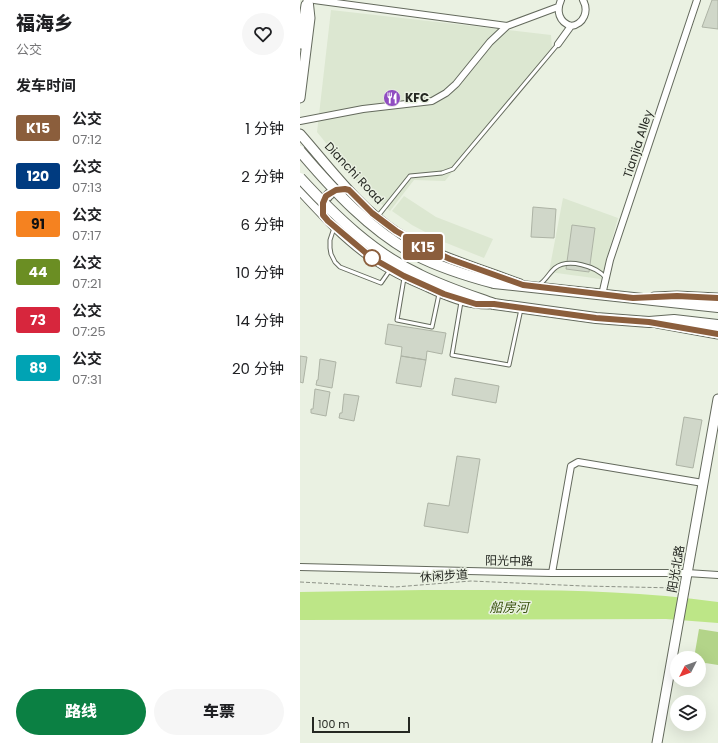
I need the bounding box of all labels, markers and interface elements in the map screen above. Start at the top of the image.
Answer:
text: 福海乡 [16,10,73,37]
button: heart [242,13,284,55]
text: 公交 [16,40,42,59]
text: 发车时间 [16,75,76,96]
restaurant icon: KFC [382,88,402,108]
place label: KFC [405,89,429,106]
street label: Tianjia Alley [619,107,657,180]
text: 公交 [72,108,102,129]
text: K15 [26,118,50,138]
text: 1 分钟 [245,118,284,139]
text: 07:12 [72,130,102,149]
street label: Dianchi Road [321,138,388,208]
text: 公交 [72,156,102,177]
text: 120 [27,166,49,186]
text: 2 分钟 [241,166,284,187]
text: 07:13 [72,178,102,197]
text: 公交 [72,204,102,225]
text: 91 [31,214,45,234]
text: 6 分钟 [240,214,284,235]
text: 07:17 [72,226,101,245]
line badge: K15 [400,234,446,260]
text: K15 [411,237,435,257]
unlabelled marker [363,249,381,267]
text: 公交 [72,252,102,273]
text: 44 [29,262,47,282]
text: 10 分钟 [236,262,284,283]
text: 07:21 [72,274,102,293]
text: 公交 [72,300,102,321]
text: 73 [30,310,46,330]
text: 14 分钟 [236,310,284,331]
text: 07:25 [72,322,106,341]
text: 公交 [72,348,102,369]
text: 89 [29,358,47,378]
text: 20 分钟 [232,358,284,379]
text: 07:31 [72,370,102,389]
street label: 阳光北路 [663,544,688,594]
street label: 阳光中路 [485,552,533,569]
street label: 休闲步道 [419,565,469,586]
water label: 船房河 [489,598,531,617]
north arrow [670,651,706,687]
map controls [670,651,706,731]
button: 路线 [16,689,146,735]
button: 车票 [154,689,284,735]
button: layers [670,695,706,731]
scale bar [312,715,410,734]
text: 100 m [318,716,350,732]

